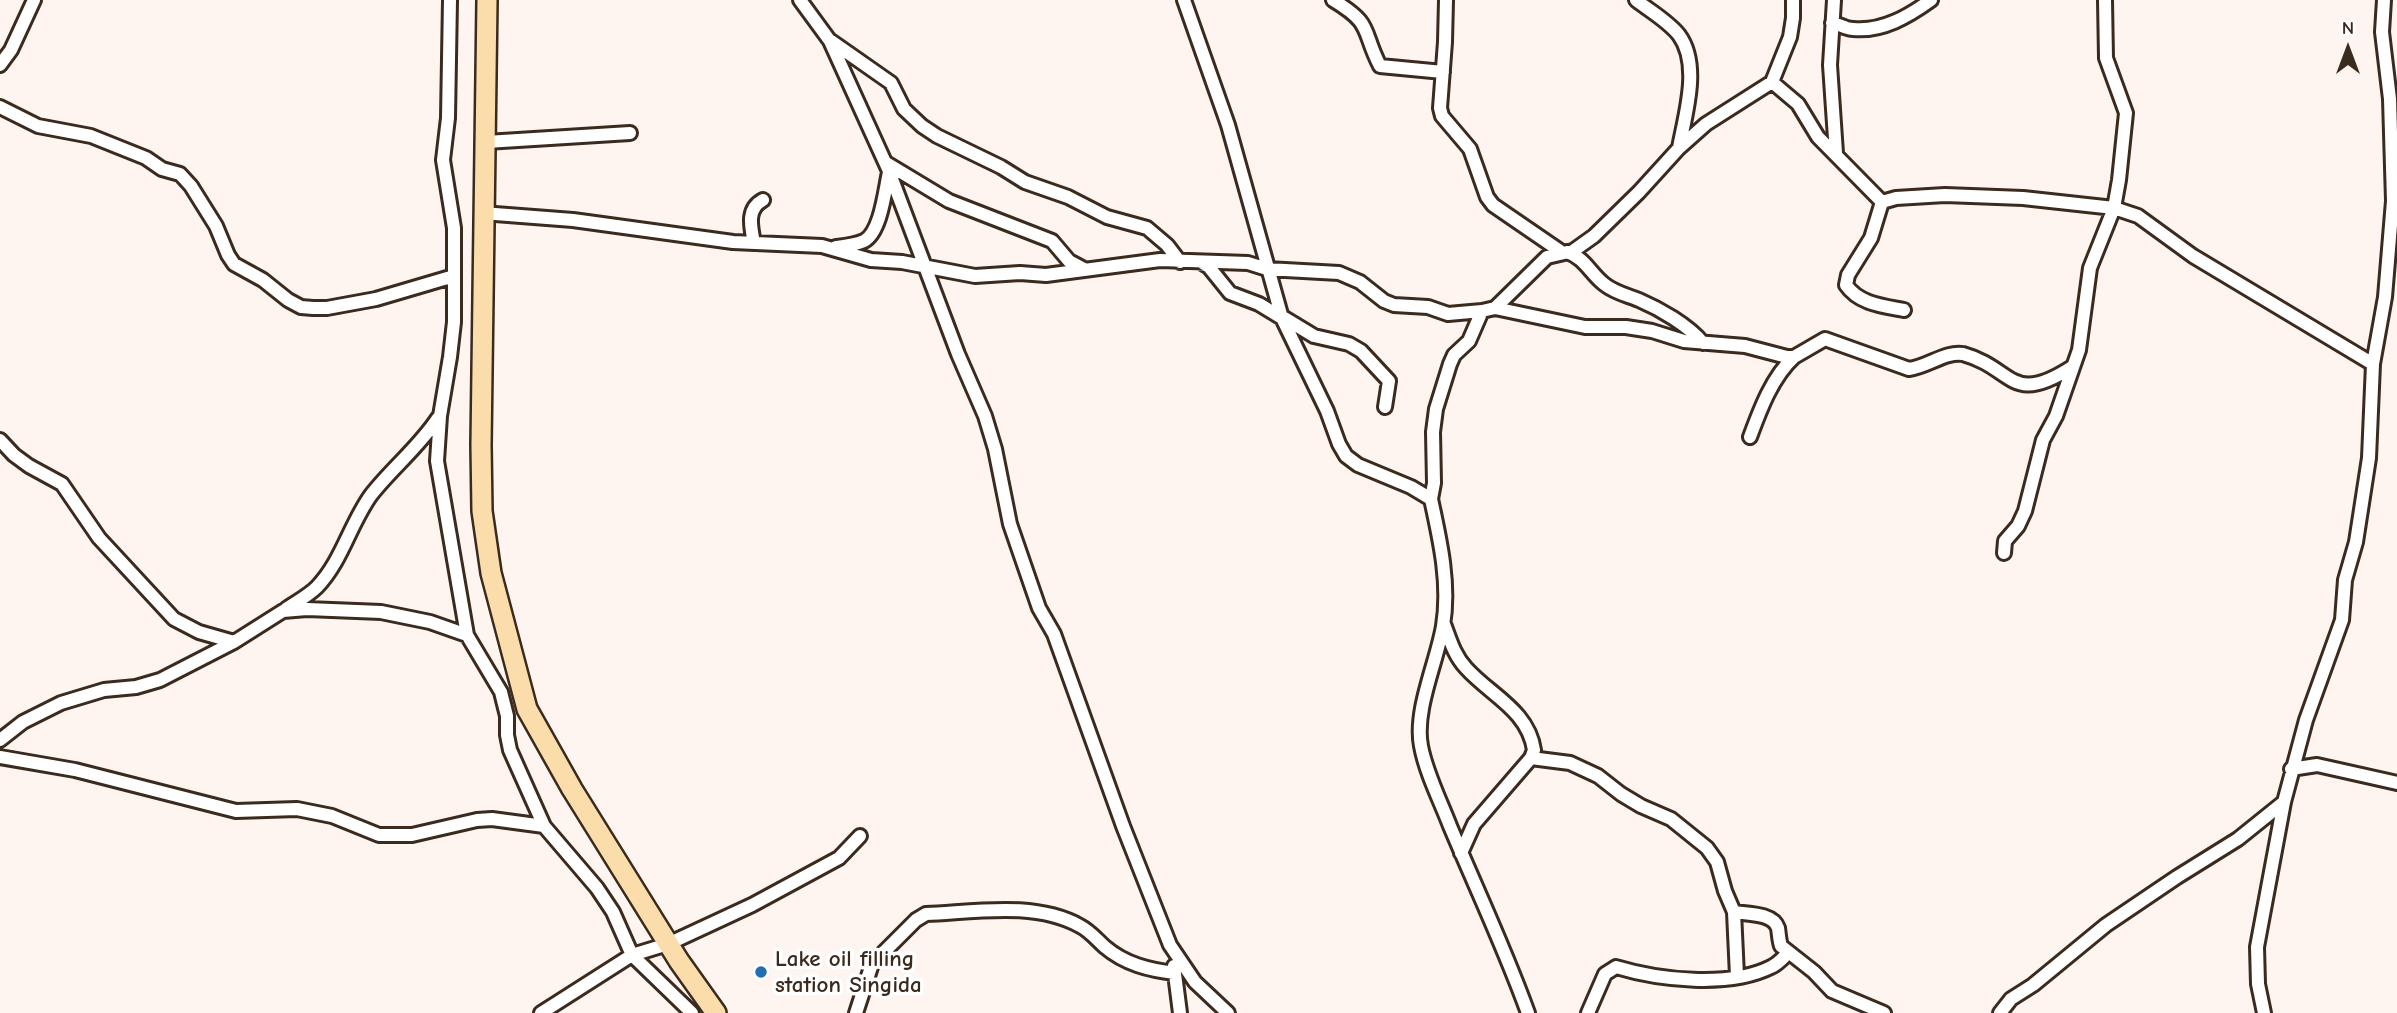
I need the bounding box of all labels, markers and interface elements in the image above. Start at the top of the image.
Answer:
north arrow [2313,14,2383,84]
text: N [2342,17,2354,39]
place label: Lake oil filling station Singida [775,945,922,999]
marker: Lake oil filling station Singida [753,964,769,980]

